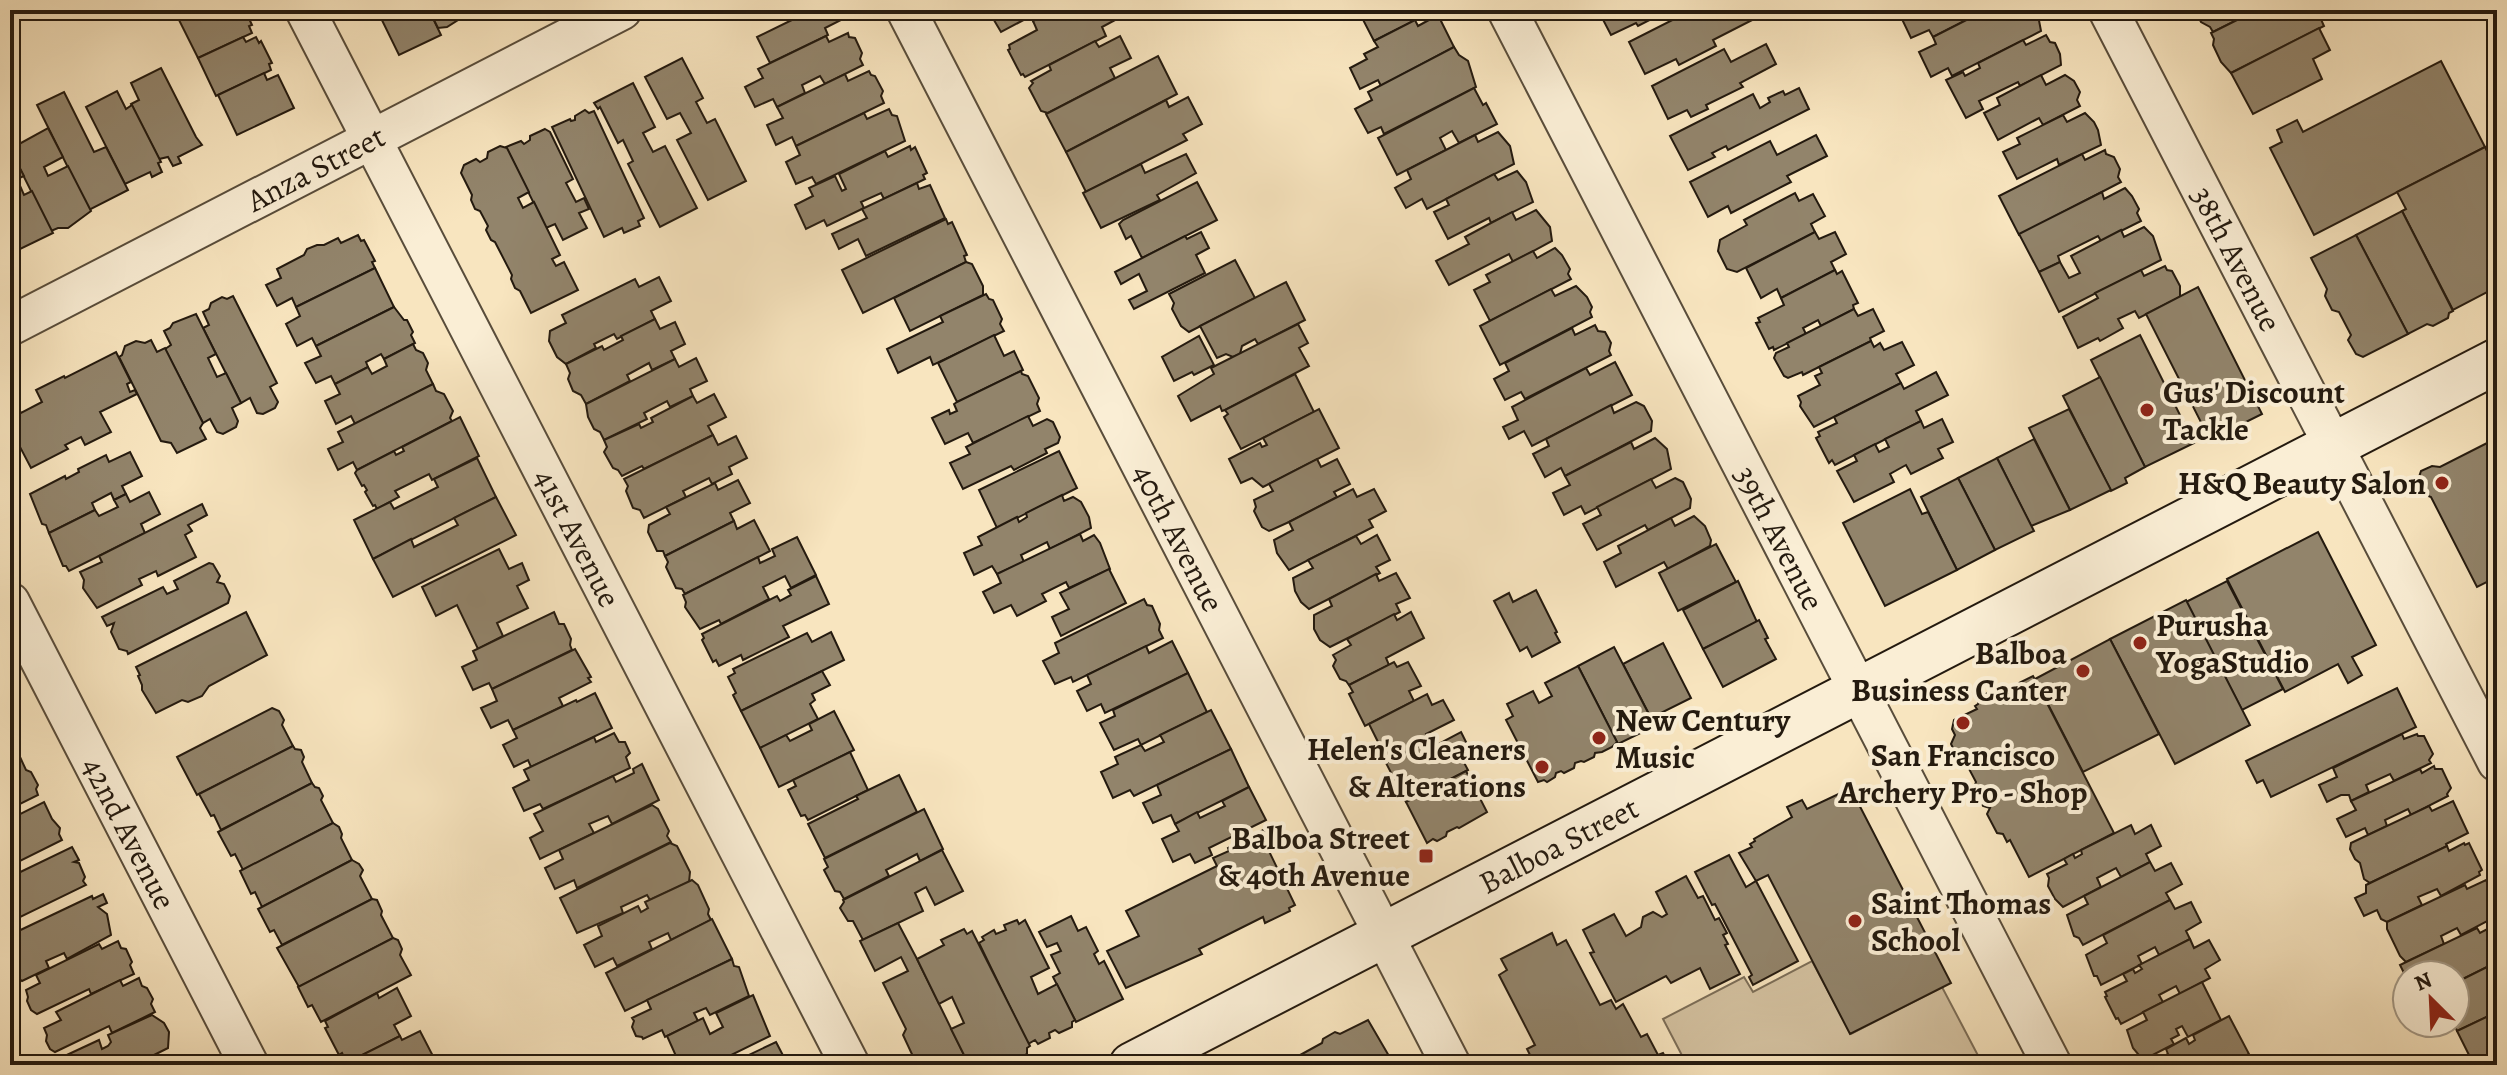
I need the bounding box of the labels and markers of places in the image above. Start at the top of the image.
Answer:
place label: Gus' Discount Tackle [2163,370,2345,451]
marker: Gus' Discount Tackle [2138,401,2156,419]
place label: H&Q Beauty Salon [2178,461,2426,505]
marker: H&Q Beauty Salon [2433,474,2451,492]
place label: Purusha YogaStudio [2155,603,2309,684]
place label: Balboa Business Canter [1851,631,2068,712]
marker: Purusha YogaStudio [2131,634,2149,652]
marker: Balboa Business Canter [2074,662,2092,680]
place label: New Century Music [1615,698,1791,779]
marker: San Francisco Archery Pro - Shop [1954,714,1972,732]
place label: Helen's Cleaners & Alterations [1307,727,1526,808]
marker: New Century Music [1590,729,1608,747]
place label: San Francisco Archery Pro - Shop [1837,733,2088,814]
marker: Helen's Cleaners & Alterations [1533,758,1551,776]
place label: Balboa Street & 40th Avenue [1218,816,1410,897]
marker: Balboa Street & 40th Avenue [1417,847,1435,865]
place label: Saint Thomas School [1871,881,2051,962]
marker: Saint Thomas School [1846,912,1864,930]

